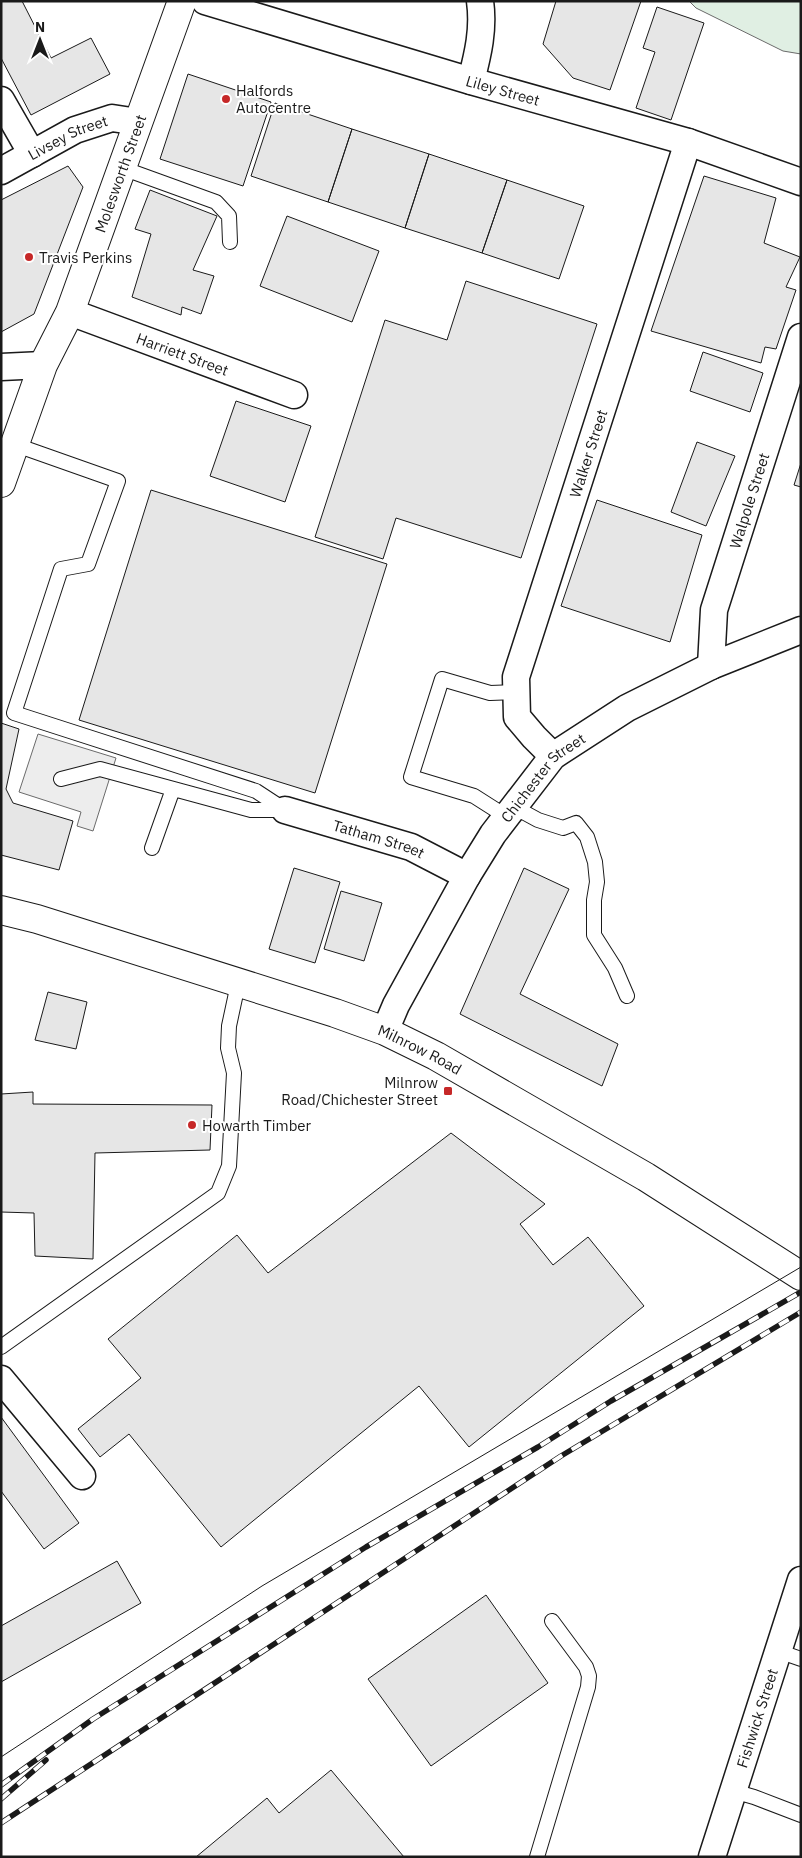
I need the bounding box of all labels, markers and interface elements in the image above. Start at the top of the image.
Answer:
north arrow [15,15,65,65]
text: N [35,18,45,36]
street label: Liley Street [464,71,542,109]
place label: Halfords Autocentre [236,81,311,117]
marker: Halfords Autocentre [220,93,232,105]
street label: Livsey Street [24,111,110,164]
street label: Molesworth Street [90,112,150,235]
place label: Travis Perkins [39,248,132,267]
marker: Travis Perkins [23,251,35,263]
street label: Harriett Street [134,328,231,379]
street label: Walker Street [565,407,611,500]
street label: Walpole Street [725,450,773,551]
street label: Chichester Street [496,728,589,826]
street label: Tatham Street [331,815,428,862]
street label: Milnrow Road [375,1020,465,1078]
place label: Milnrow Road/Chichester Street [281,1073,438,1109]
marker: Milnrow Road/Chichester Street [442,1085,454,1097]
place label: Howarth Timber [202,1116,312,1135]
marker: Howarth Timber [186,1119,198,1131]
street label: Fishwick Street [732,1666,782,1770]

